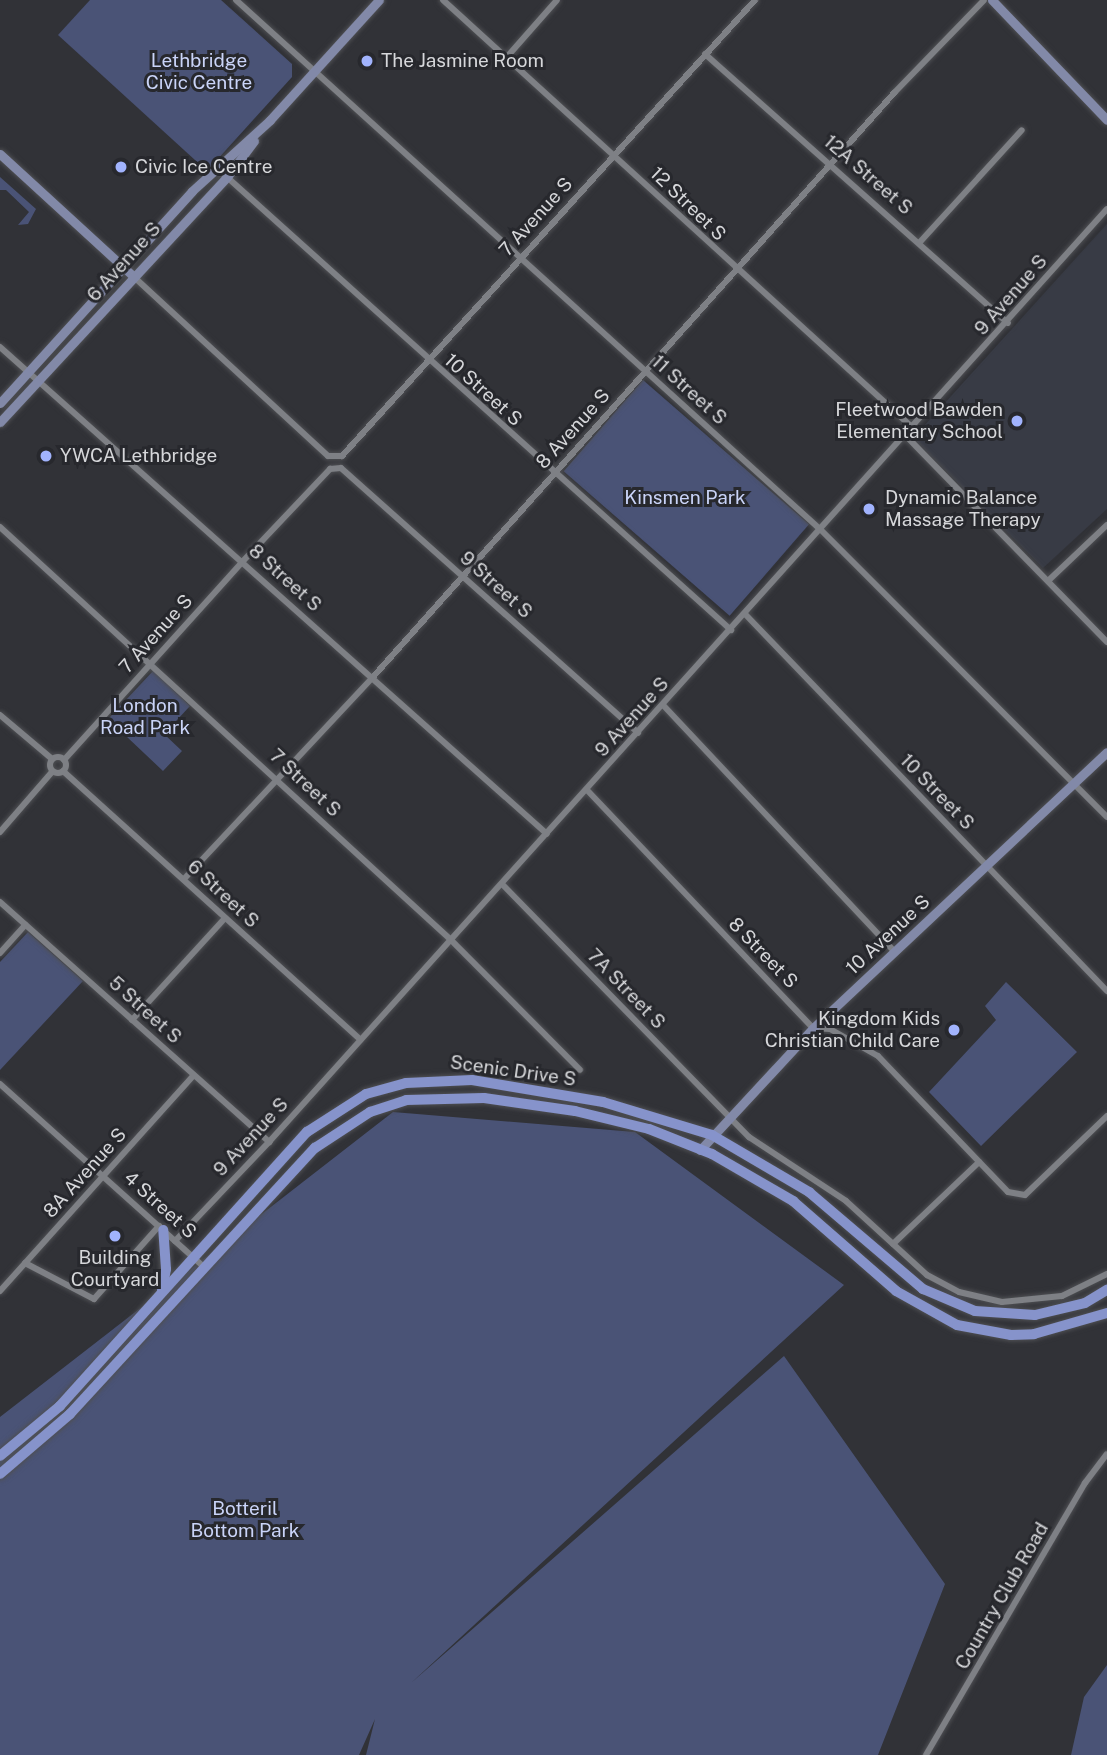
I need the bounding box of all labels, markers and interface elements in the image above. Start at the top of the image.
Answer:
park label: Lethbridge Civic Centre [146,50,252,94]
place label: The Jasmine Room [381,50,544,72]
marker: The Jasmine Room [359,53,375,69]
street label: 12A Street S [819,130,917,220]
place label: Civic Ice Centre [135,156,273,178]
marker: Civic Ice Centre [113,159,129,175]
street label: 12 Street S [645,162,731,246]
street label: 7 Avenue S [495,173,577,261]
street label: 6 Avenue S [82,218,166,306]
street label: 9 Avenue S [970,250,1052,340]
street label: 10 Street S [439,349,527,431]
street label: 11 Street S [647,350,731,430]
street label: 8 Avenue S [531,384,615,474]
place label: Fleetwood Bawden Elementary School [835,399,1003,443]
marker: Fleetwood Bawden Elementary School [1009,413,1025,429]
place label: YWCA Lethbridge [60,445,217,467]
marker: YWCA Lethbridge [38,448,54,464]
park label: Kinsmen Park [624,487,746,509]
place label: Dynamic Balance Massage Therapy [885,487,1041,531]
marker: Dynamic Balance Massage Therapy [859,499,879,519]
street label: 8 Street S [244,539,326,617]
street label: 9 Street S [455,547,537,623]
street label: 7 Avenue S [115,590,197,678]
street label: 9 Avenue S [590,673,674,761]
park label: London Road Park [100,695,190,739]
street label: 7 Street S [265,744,345,822]
street label: 10 Street S [895,749,979,835]
street label: 6 Street S [183,855,263,933]
street label: 10 Avenue S [841,890,935,980]
street label: 8 Street S [724,913,802,993]
street label: 7A Street S [582,944,670,1034]
street label: 5 Street S [104,972,186,1048]
place label: Kingdom Kids Christian Child Care [765,1008,940,1052]
marker: Kingdom Kids Christian Child Care [946,1022,962,1038]
street label: Scenic Drive S [448,1051,578,1091]
street label: 9 Avenue S [209,1093,293,1181]
street label: 8A Avenue S [39,1123,131,1223]
street label: 4 Street S [119,1167,201,1243]
marker: Building Courtyard [107,1228,123,1244]
place label: Building Courtyard [71,1247,159,1291]
park label: Botteril Bottom Park [190,1498,300,1542]
street label: Country Club Road [951,1518,1053,1674]

